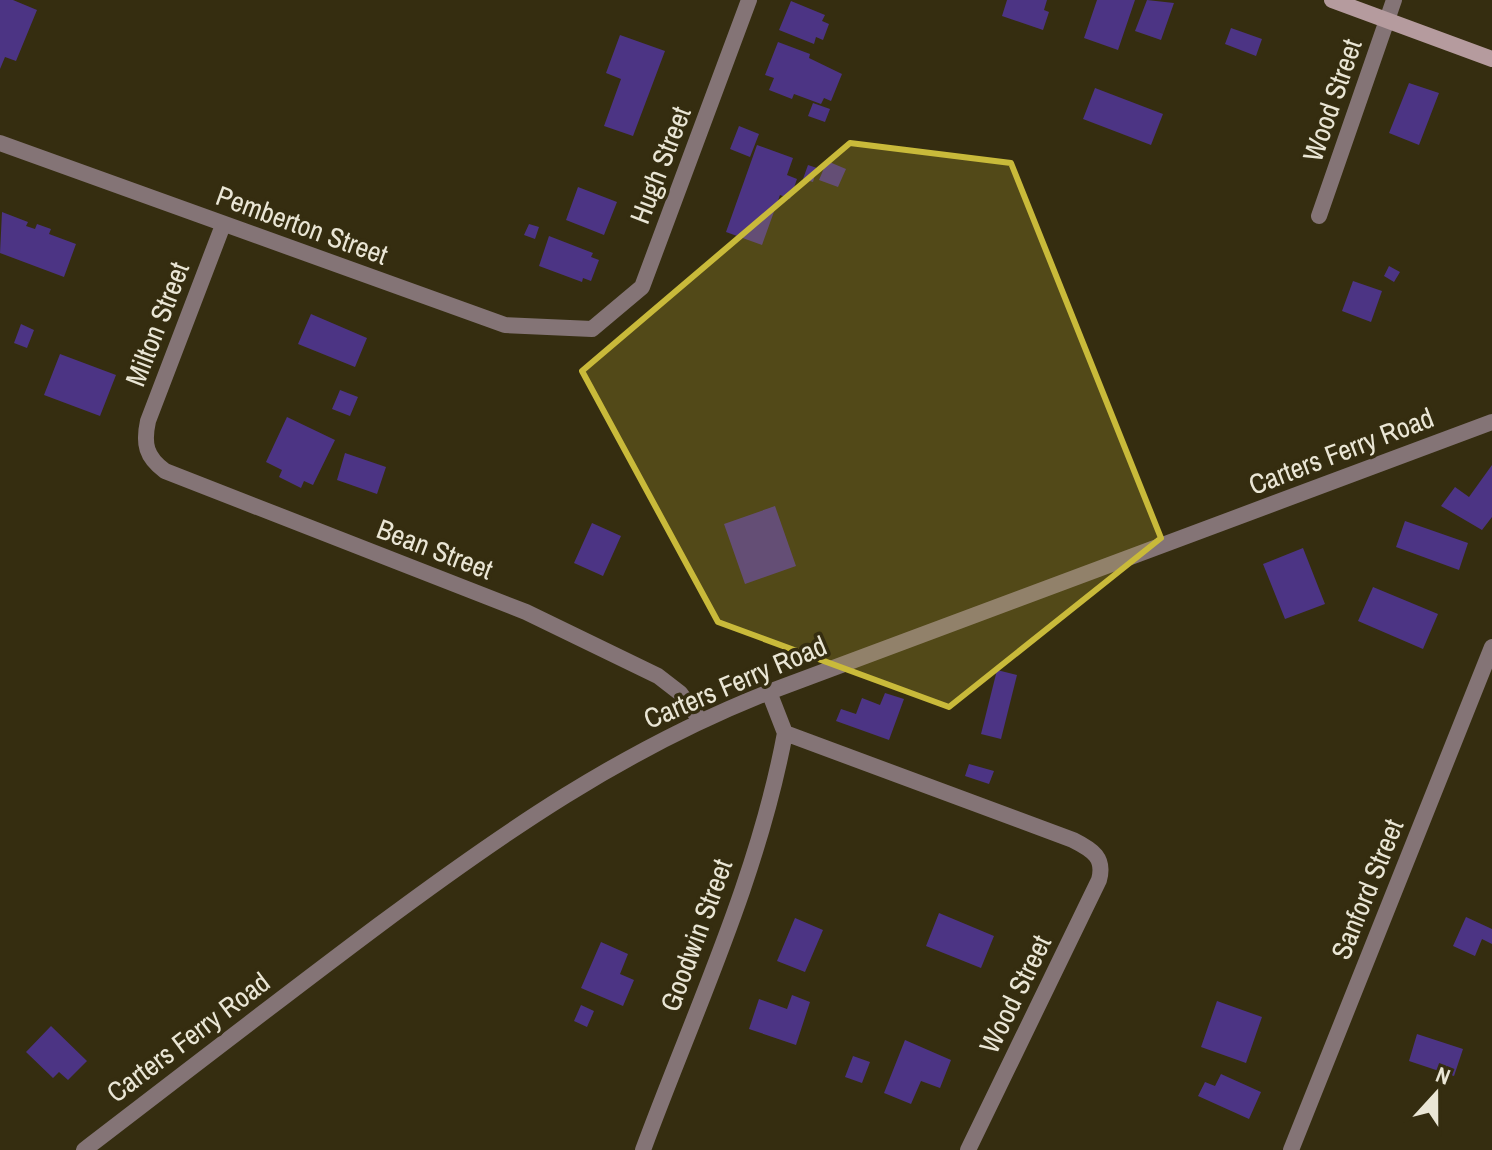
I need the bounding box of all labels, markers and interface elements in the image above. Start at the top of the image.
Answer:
street label: Wood Street [1293,34,1371,166]
street label: Hugh Street [620,101,700,229]
street label: Pemberton Street [211,176,393,274]
street label: Milton Street [116,256,198,392]
street label: Carters Ferry Road [1243,398,1439,504]
street label: Bean Street [372,510,498,588]
street label: Carters Ferry Road [638,626,832,738]
street label: Sanford Street [1322,813,1412,965]
street label: Goodwin Street [651,854,741,1016]
street label: Wood Street [970,928,1060,1060]
street label: Carters Ferry Road [99,963,277,1111]
north arrow [1396,1054,1476,1134]
text: N [1432,1059,1455,1092]

